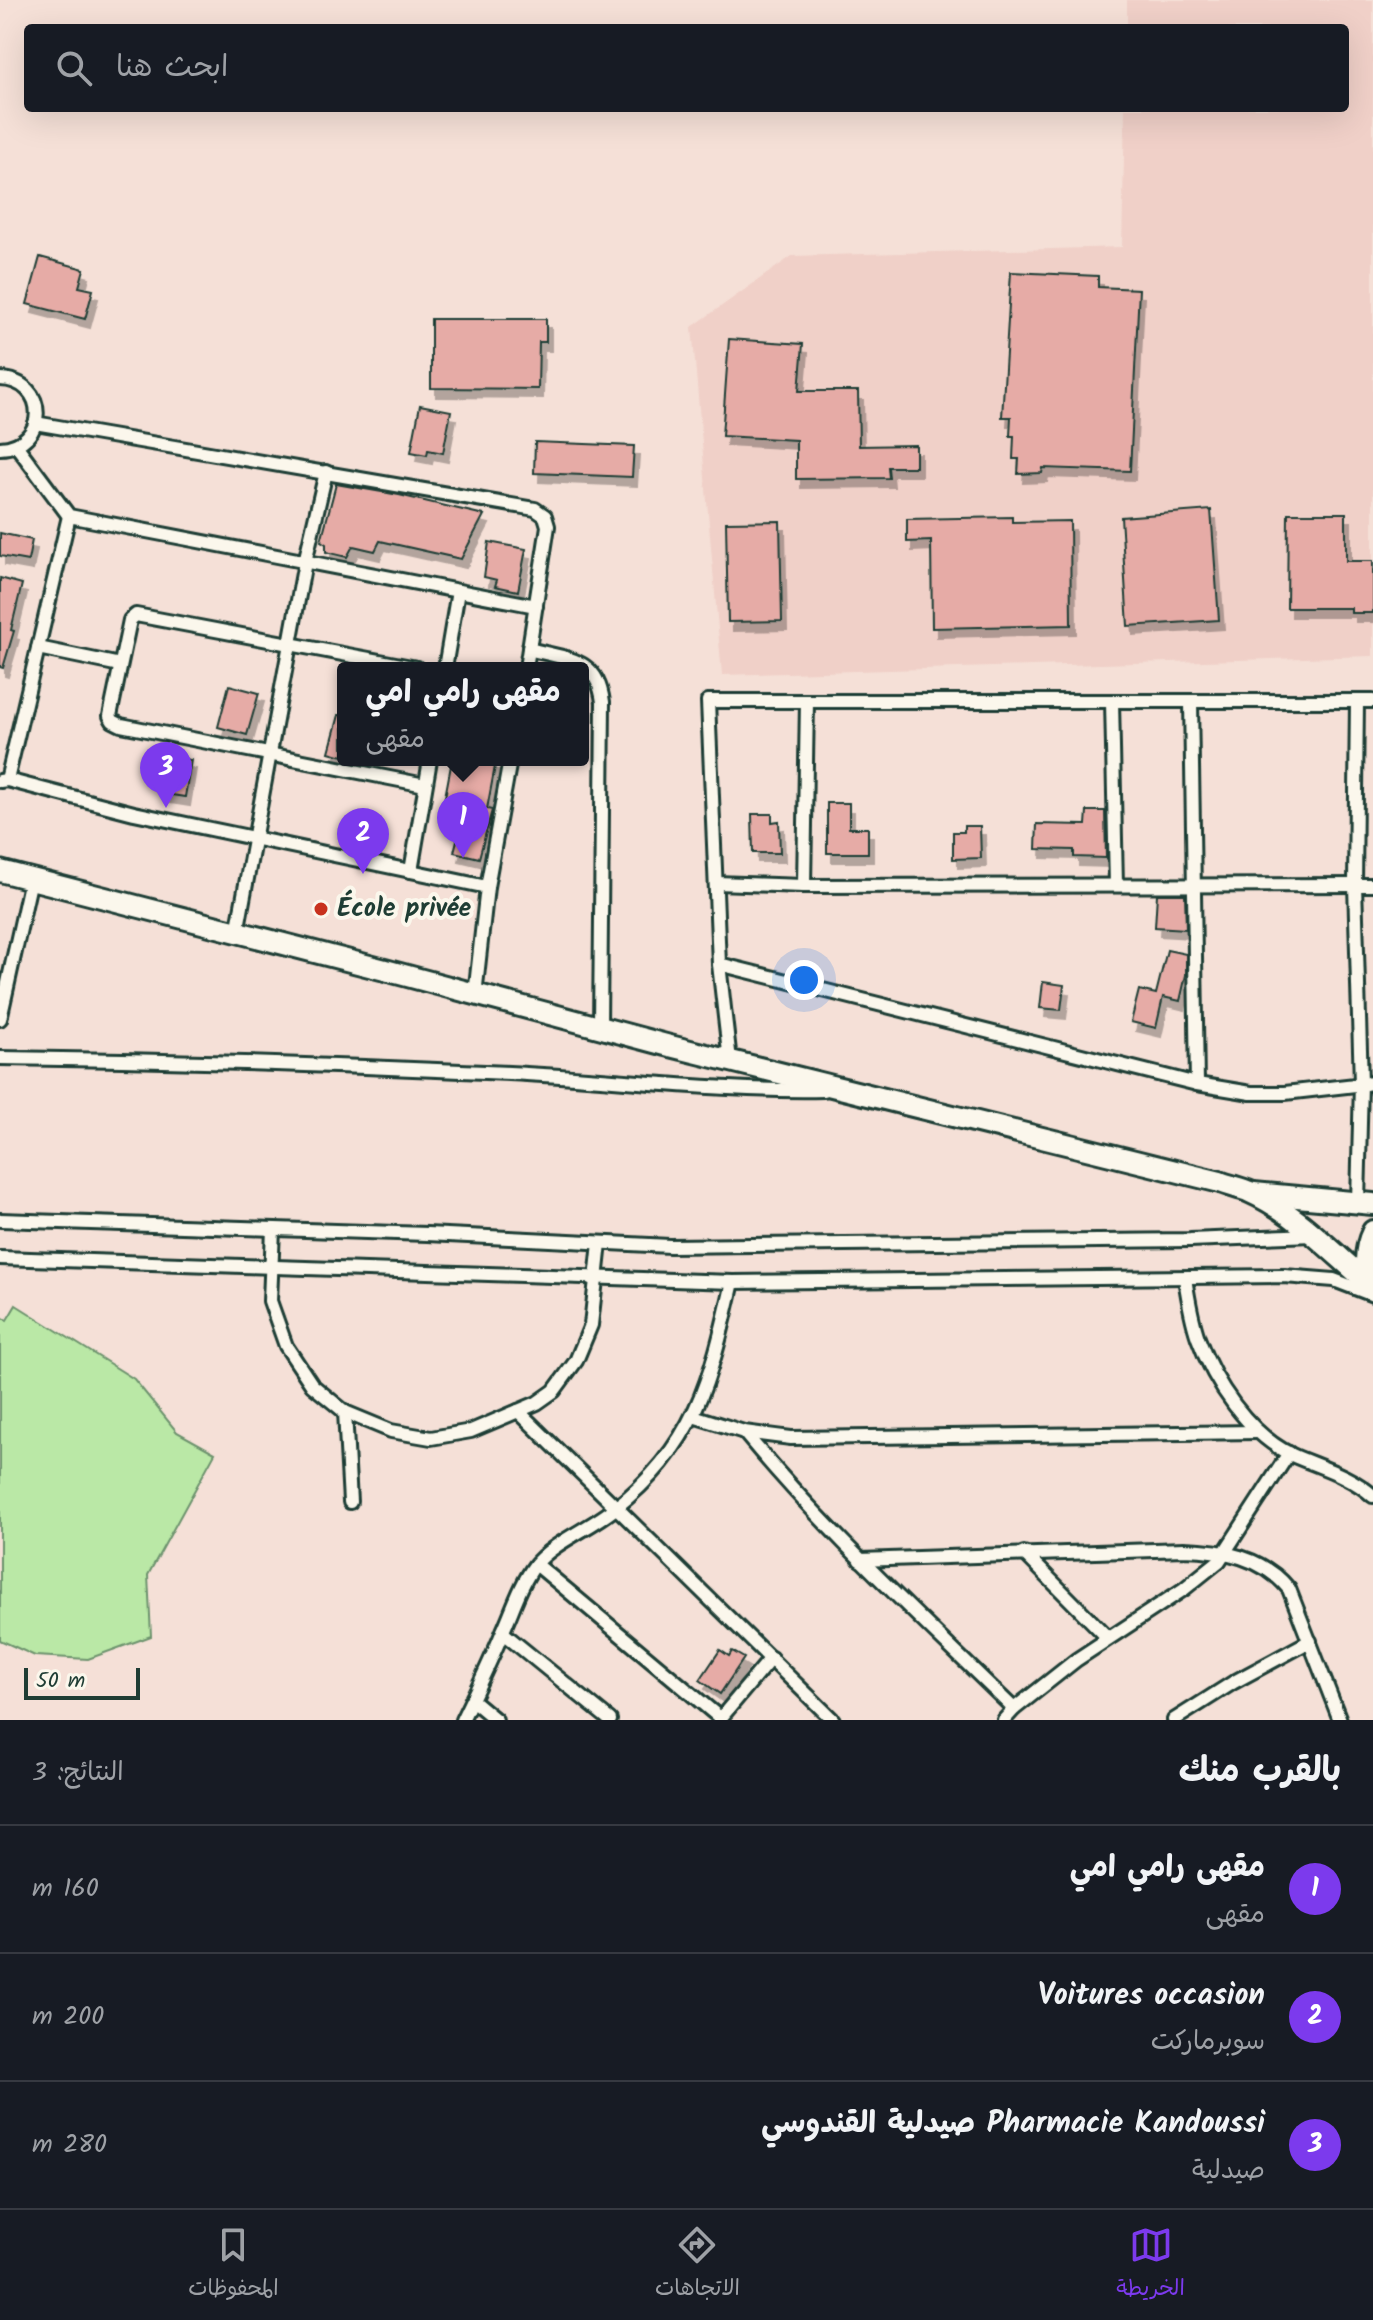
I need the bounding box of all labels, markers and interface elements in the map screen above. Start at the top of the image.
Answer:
search box [24,24,1349,112]
text: ابحث هنا [116,44,228,92]
icon: search [52,46,96,90]
popup [337,662,589,766]
text: مقهى رامي امي [365,669,561,717]
text: مقهى [365,719,425,761]
pin: 3 [140,742,192,808]
pin: 1 [437,792,489,858]
pin: 2 [337,808,389,874]
place label: École privée [337,888,471,930]
marker: École privée [312,900,330,918]
your location [784,960,824,1000]
scale bar [24,1664,140,1700]
text: 50 m [36,1664,85,1699]
text: بالقرب منك [1179,1745,1341,1799]
text: النتائج: 3 [32,1752,124,1794]
text: مقهى رامي امي [1070,1844,1265,1892]
text: 160 m [32,1868,99,1910]
text: 1 [1311,1868,1319,1910]
text: مقهى [1206,1894,1265,1936]
text: Voitures occasion [1038,1972,1265,2020]
text: 200 m [32,1996,104,2038]
text: 2 [1307,1996,1323,2038]
text: سوبرماركت [1151,2021,1265,2063]
text: Pharmacie Kandoussi صيدلية القندوسي [761,2100,1265,2148]
text: 280 m [32,2124,107,2166]
text: 3 [1308,2124,1322,2166]
text: صيدلية [1192,2150,1265,2192]
tab: المحفوظات [188,2223,279,2307]
tab: الاتجاهات [655,2223,740,2307]
tab: الخريطة [1116,2223,1185,2307]

